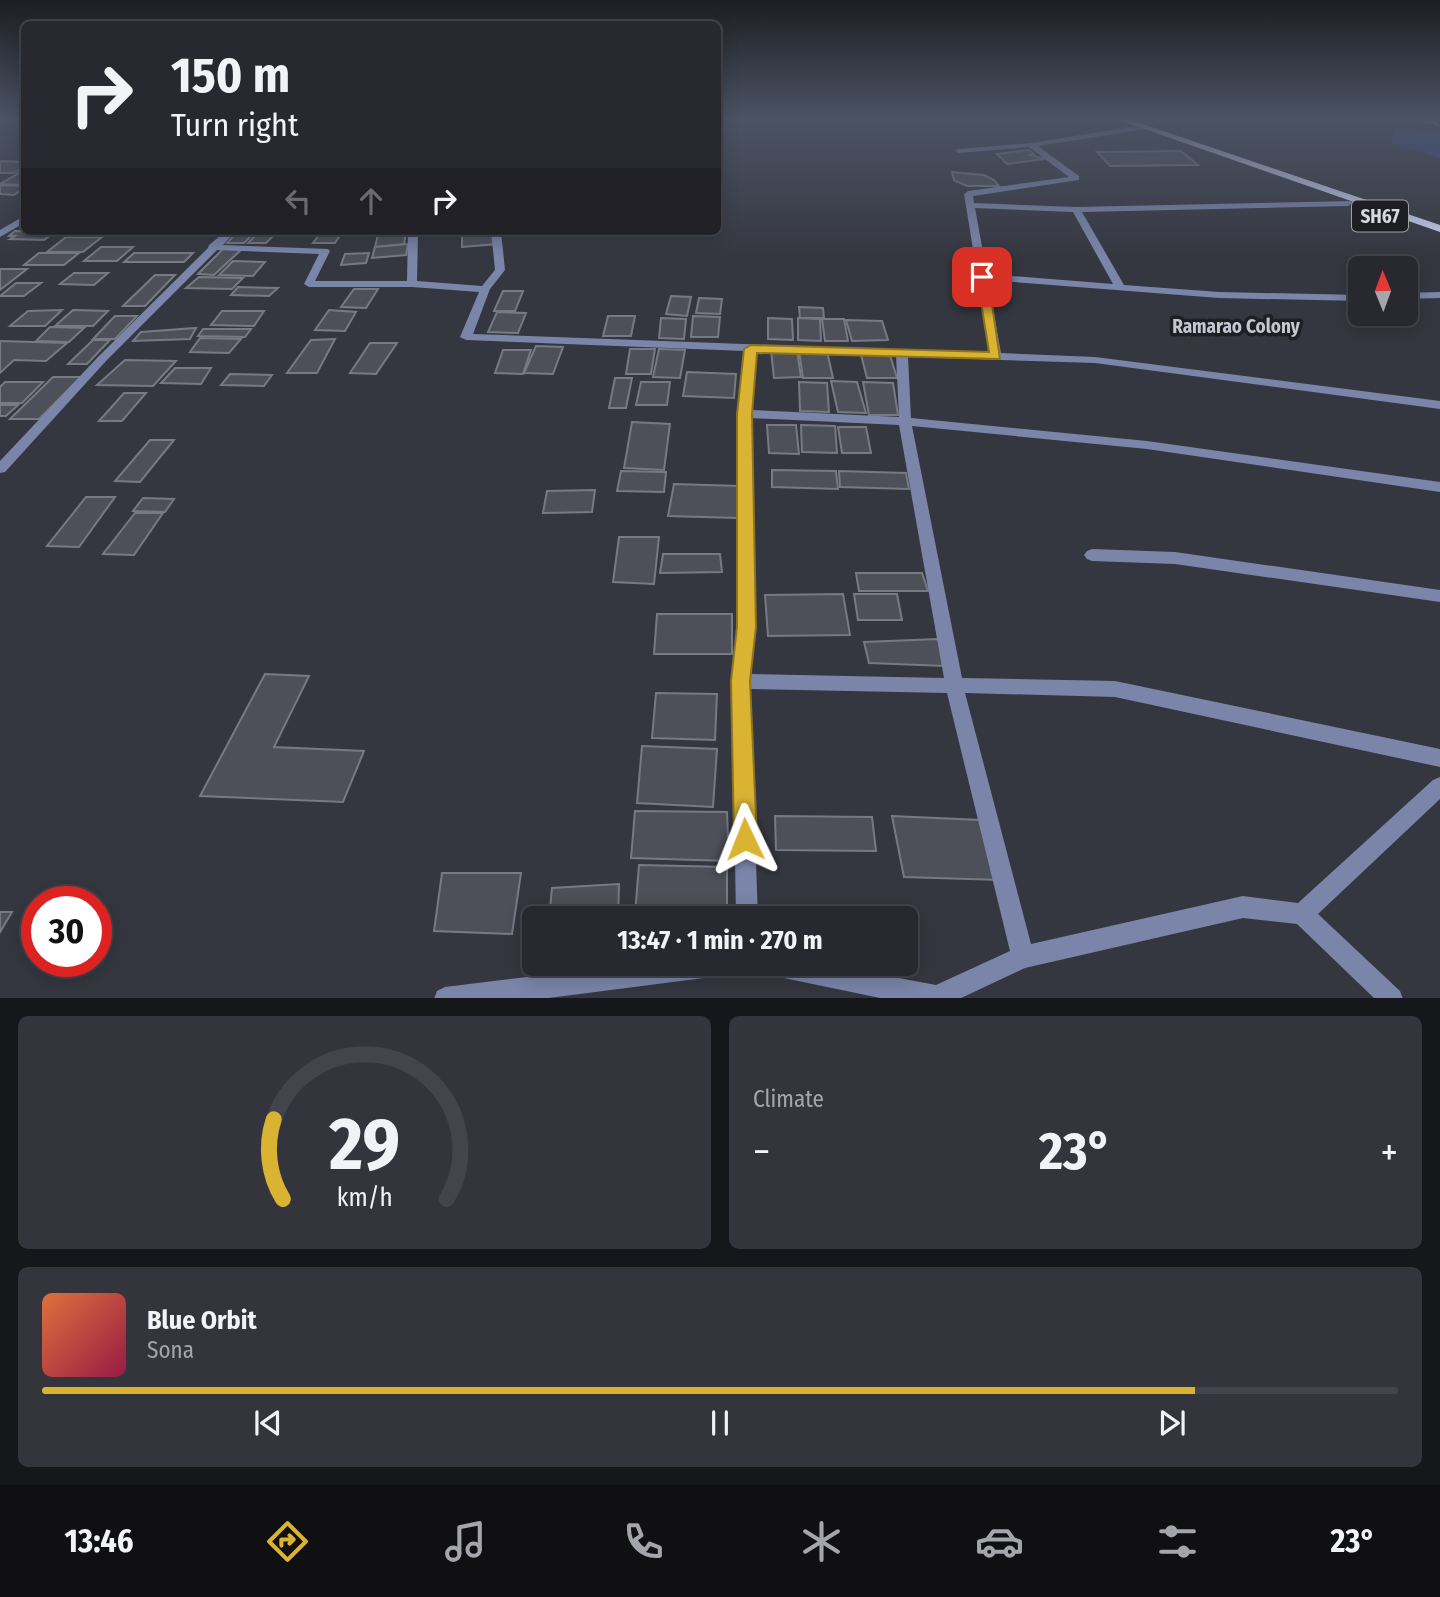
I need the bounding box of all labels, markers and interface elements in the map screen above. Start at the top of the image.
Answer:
text: 150 m [171,46,290,105]
icon: right [56,49,147,140]
text: Turn right [171,106,298,144]
icon: left [279,182,317,220]
icon: ahead [352,182,390,220]
icon: right [425,182,463,220]
road number: SH67 [1352,200,1408,232]
pin [952,247,1012,307]
north arrow [1348,256,1418,326]
map controls [1348,256,1418,326]
icon: arrive [963,258,1001,296]
district label: Ramarao Colony [1172,315,1301,338]
position arrow [708,802,782,876]
speed limit sign: 30 [21,886,112,977]
text: 13:47 · 1 min · 270 m [617,925,823,956]
text: Climate [753,1085,824,1113]
text: 29 [328,1101,400,1188]
text: 23° [1039,1120,1112,1183]
text: − [753,1129,770,1175]
text: + [1381,1129,1398,1175]
text: km/h [337,1182,392,1212]
text: Blue Orbit [147,1305,257,1336]
text: Sona [147,1336,194,1364]
icon: previous [249,1404,287,1442]
icon: pause [701,1404,739,1442]
icon: next [1153,1404,1191,1442]
icon: directions [263,1517,312,1566]
icon: music [441,1517,490,1566]
icon: phone [619,1517,668,1566]
icon: climate [797,1517,846,1566]
icon: car [975,1517,1024,1566]
icon: filters [1153,1517,1202,1566]
text: 13:46 [65,1522,134,1560]
text: 23° [1331,1522,1375,1560]

